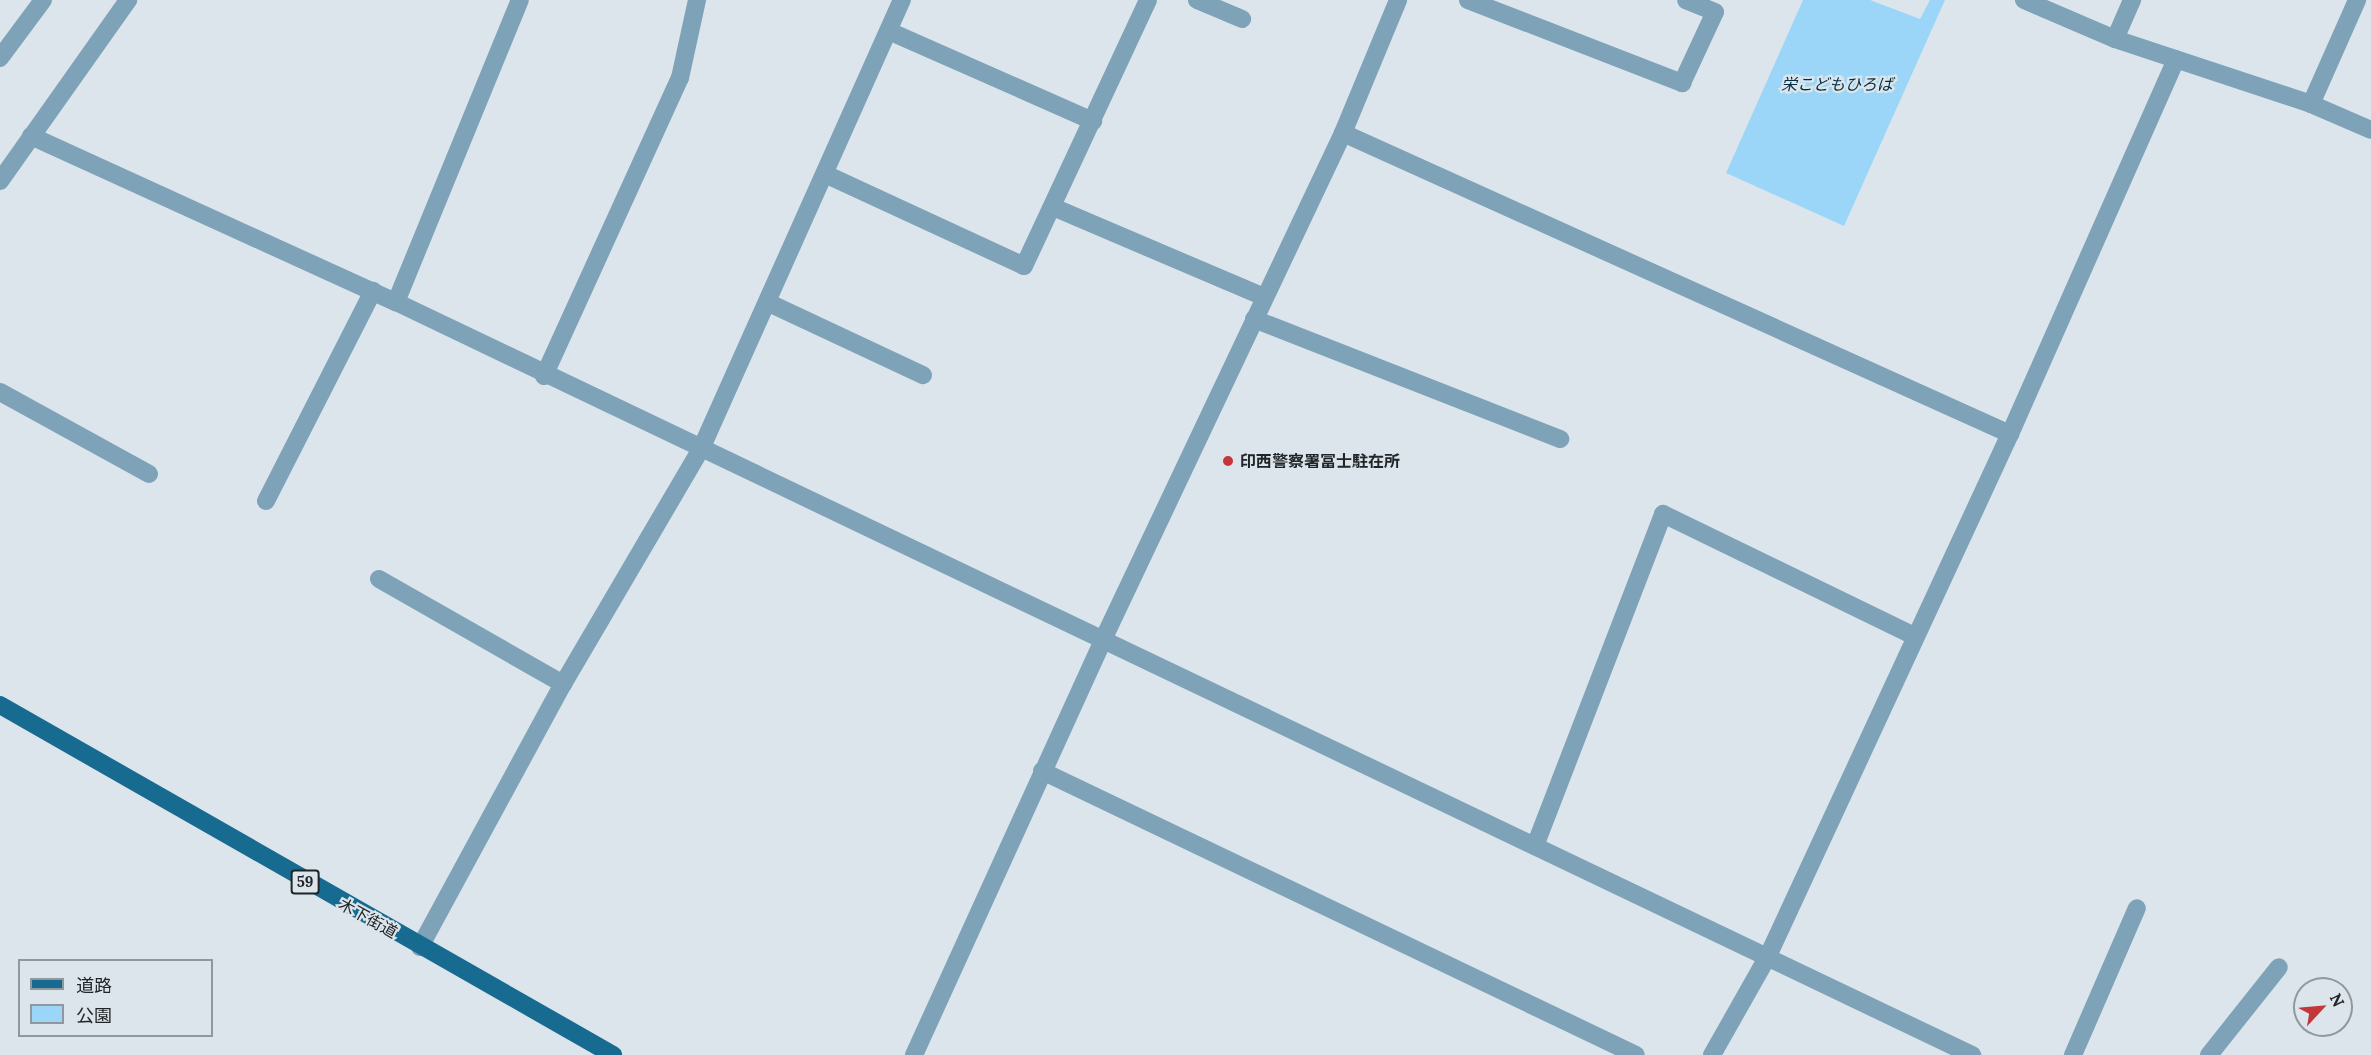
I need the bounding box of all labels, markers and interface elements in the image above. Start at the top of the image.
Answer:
park label: 栄こどもひろば [1781,74,1893,94]
place label: 印西警察署冨士駐在所 [1240,451,1400,471]
marker: 印西警察署冨士駐在所 [1221,454,1235,468]
road number: 59 [290,870,320,894]
street label: 木下街道 [335,894,401,942]
legend [18,959,213,1037]
text: 道路 [76,974,112,997]
north arrow [2293,977,2353,1037]
text: N [2326,990,2349,1010]
text: 公園 [76,1004,112,1027]

